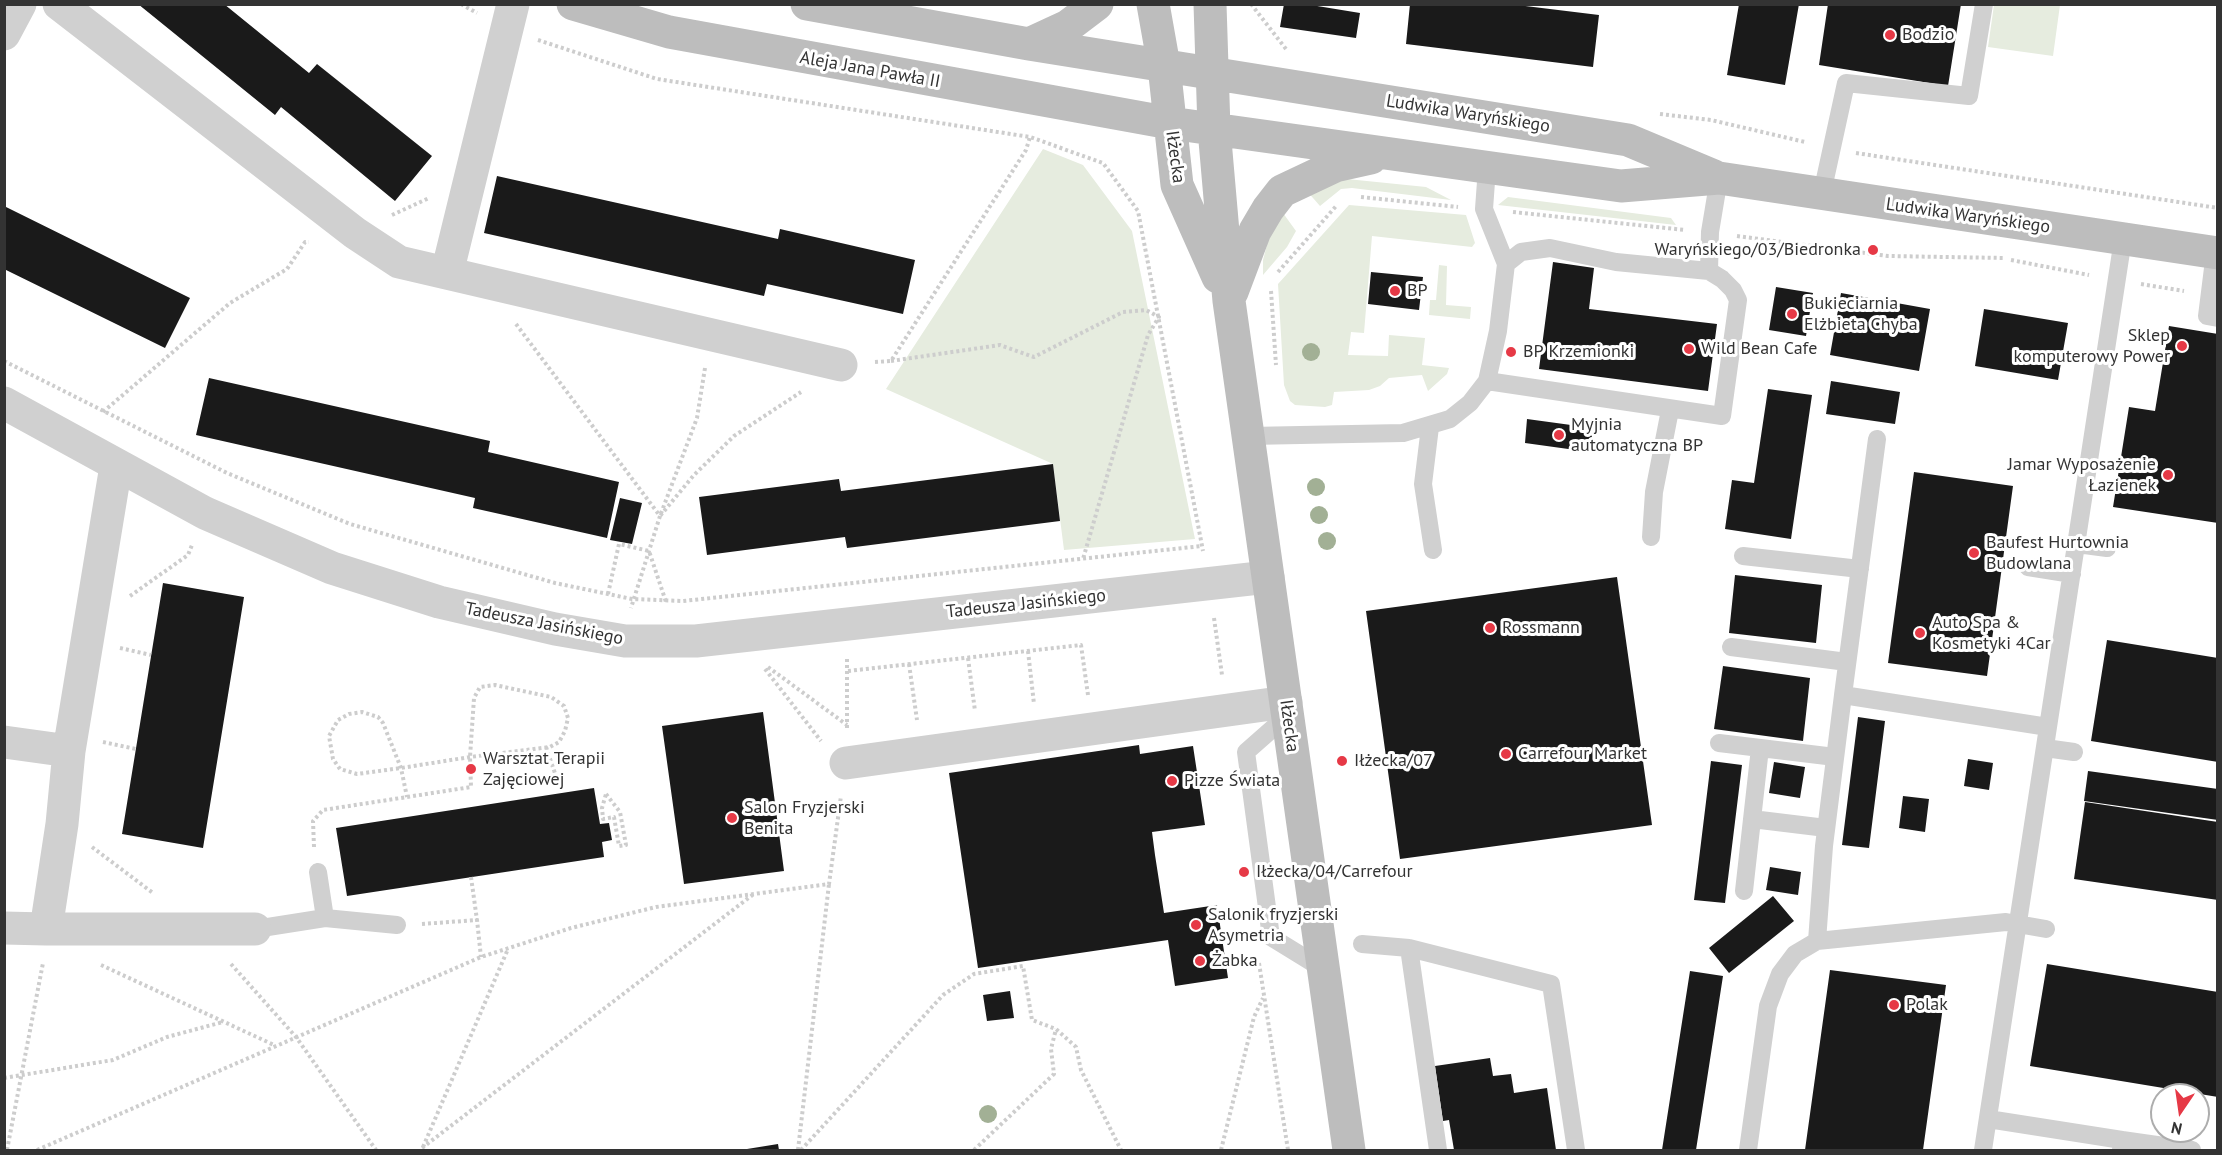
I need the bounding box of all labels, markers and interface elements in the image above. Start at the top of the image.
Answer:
place label: Bodzio [1902,24,1954,46]
marker: Bodzio [1883,28,1897,42]
street label: Aleja Jana Pawła II [798,47,942,93]
street label: Ludwika Waryńskiego [1385,90,1551,138]
street label: Iłżecka [1161,129,1189,185]
street label: Ludwika Waryńskiego [1885,194,2051,238]
place label: Waryńskiego/03/Biedronka [1655,239,1861,261]
marker: Waryńskiego/03/Biedronka [1866,243,1880,257]
place label: BP [1407,280,1428,302]
marker: BP [1388,284,1402,298]
place label: Bukieciarnia Elżbieta Chyba [1804,293,1918,336]
marker: Bukieciarnia Elżbieta Chyba [1785,307,1799,321]
place label: Sklep komputerowy Power [2014,325,2170,368]
place label: Wild Bean Cafe [1701,338,1817,360]
marker: Sklep komputerowy Power [2175,339,2189,353]
place label: BP Krzemionki [1523,341,1634,363]
marker: Wild Bean Cafe [1682,342,1696,356]
marker: BP Krzemionki [1504,345,1518,359]
place label: Myjnia automatyczna BP [1571,414,1703,456]
marker: Myjnia automatyczna BP [1552,428,1566,442]
place label: Jamar Wyposażenie Łazienek [2008,454,2156,496]
marker: Jamar Wyposażenie Łazienek [2161,468,2175,482]
place label: Baufest Hurtownia Budowlana [1986,532,2129,574]
marker: Baufest Hurtownia Budowlana [1967,546,1981,560]
street label: Tadeusza Jasińskiego [945,585,1107,623]
street label: Tadeusza Jasińskiego [463,598,625,650]
place label: Auto Spa & Kosmetyki 4Car [1932,612,2051,654]
place label: Rossmann [1502,617,1580,639]
marker: Rossmann [1483,621,1497,635]
marker: Auto Spa & Kosmetyki 4Car [1913,626,1927,640]
street label: Iłżecka [1275,698,1303,754]
place label: Carrefour Market [1518,743,1647,765]
marker: Carrefour Market [1499,747,1513,761]
place label: Warsztat Terapii Zajęciowej [483,748,605,790]
place label: Iłżecka/07 [1354,750,1433,772]
marker: Iłżecka/07 [1335,754,1349,768]
marker: Warsztat Terapii Zajęciowej [464,762,478,776]
place label: Pizze Świata [1184,770,1280,792]
marker: Pizze Świata [1165,774,1179,788]
place label: Salon Fryzjerski Benita [744,797,865,840]
marker: Salon Fryzjerski Benita [725,811,739,825]
place label: Iłżecka/04/Carrefour [1256,861,1413,883]
marker: Iłżecka/04/Carrefour [1237,865,1251,879]
place label: Salonik fryzjerski Asymetria [1208,904,1339,946]
marker: Salonik fryzjerski Asymetria [1189,918,1203,932]
place label: Żabka [1212,950,1258,972]
marker: Żabka [1193,954,1207,968]
place label: Polak [1906,994,1948,1016]
marker: Polak [1887,998,1901,1012]
north arrow [2150,1083,2210,1143]
text: N [2169,1118,2184,1140]

